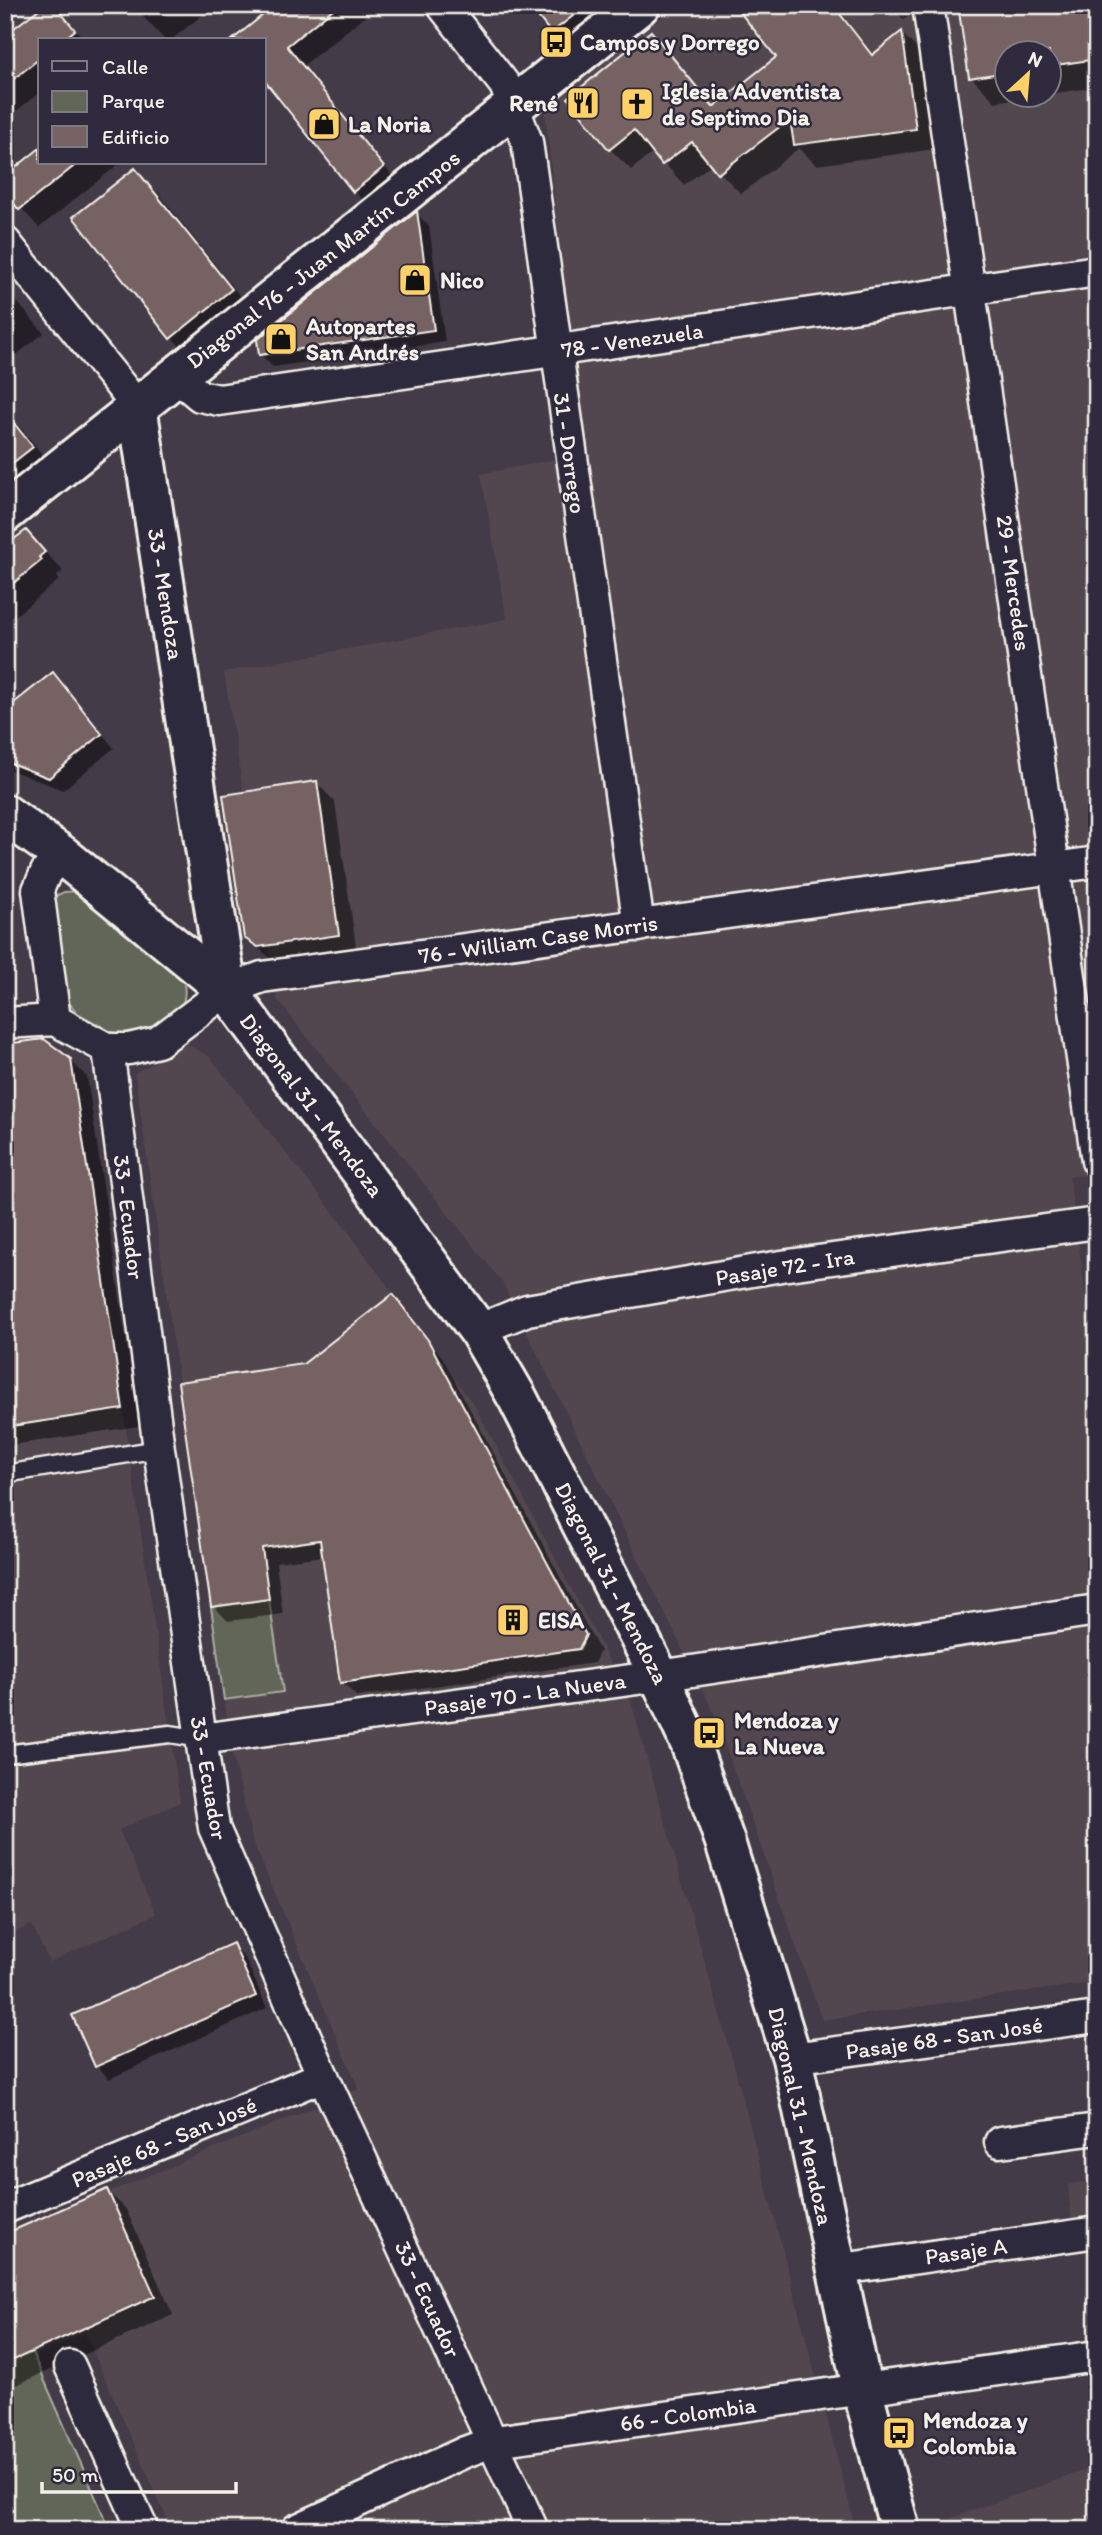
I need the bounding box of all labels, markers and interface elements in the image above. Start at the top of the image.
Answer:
bus stop icon: Campos y Dorrego [537,23,575,61]
place label: Campos y Dorrego [580,28,760,56]
legend [38,38,266,164]
north arrow [993,38,1064,108]
text: N [1024,46,1046,72]
text: Calle [102,54,148,79]
place label: Iglesia Adventista de Septimo Dia [662,77,842,131]
restaurant icon: René [564,84,602,122]
church icon: Iglesia Adventista de Septimo Dia [618,85,656,123]
text: Parque [102,88,165,113]
place label: René [509,89,558,117]
shop icon: La Noria [305,105,343,143]
place label: La Noria [348,110,432,138]
text: Edificio [102,124,170,149]
street label: Diagonal 76 - Juan Martín Campos [181,143,465,375]
shop icon: Nico [396,261,434,299]
place label: Nico [440,266,484,294]
place label: Autopartes San Andrés [305,312,419,366]
street label: 78 - Venezuela [559,316,705,364]
shop icon: Autopartes San Andrés [262,320,300,358]
street label: 31 - Dorrego [548,391,592,515]
street label: 29 - Mercedes [991,513,1037,653]
street label: 33 - Mendoza [142,526,190,662]
street label: 76 - William Case Morris [417,908,659,970]
street label: Diagonal 31 - Mendoza [234,1007,390,1203]
street label: 33 - Ecuador [107,1153,151,1281]
street label: Pasaje 72 - Ira [713,1242,857,1292]
street label: Diagonal 31 - Mendoza [549,1477,675,1689]
building icon: EISA [494,1601,532,1639]
place label: EISA [538,1606,585,1634]
street label: Pasaje 70 - La Nueva [422,1666,628,1722]
place label: Mendoza y La Nueva [734,1706,839,1760]
street label: 33 - Ecuador [184,1714,234,1842]
bus stop icon: Mendoza y La Nueva [690,1714,728,1752]
street label: Diagonal 31 - Mendoza [762,2004,840,2228]
street label: Pasaje 68 - San José [844,2010,1044,2066]
street label: Pasaje 68 - San José [67,2090,261,2194]
street label: Pasaje A [923,2231,1009,2271]
street label: 33 - Ecuador [389,2236,467,2362]
street label: 66 - Colombia [618,2391,758,2437]
place label: Mendoza y Colombia [923,2406,1028,2460]
bus stop icon: Mendoza y Colombia [880,2414,918,2452]
scale bar [42,2451,236,2495]
text: 50 m [52,2462,99,2487]

